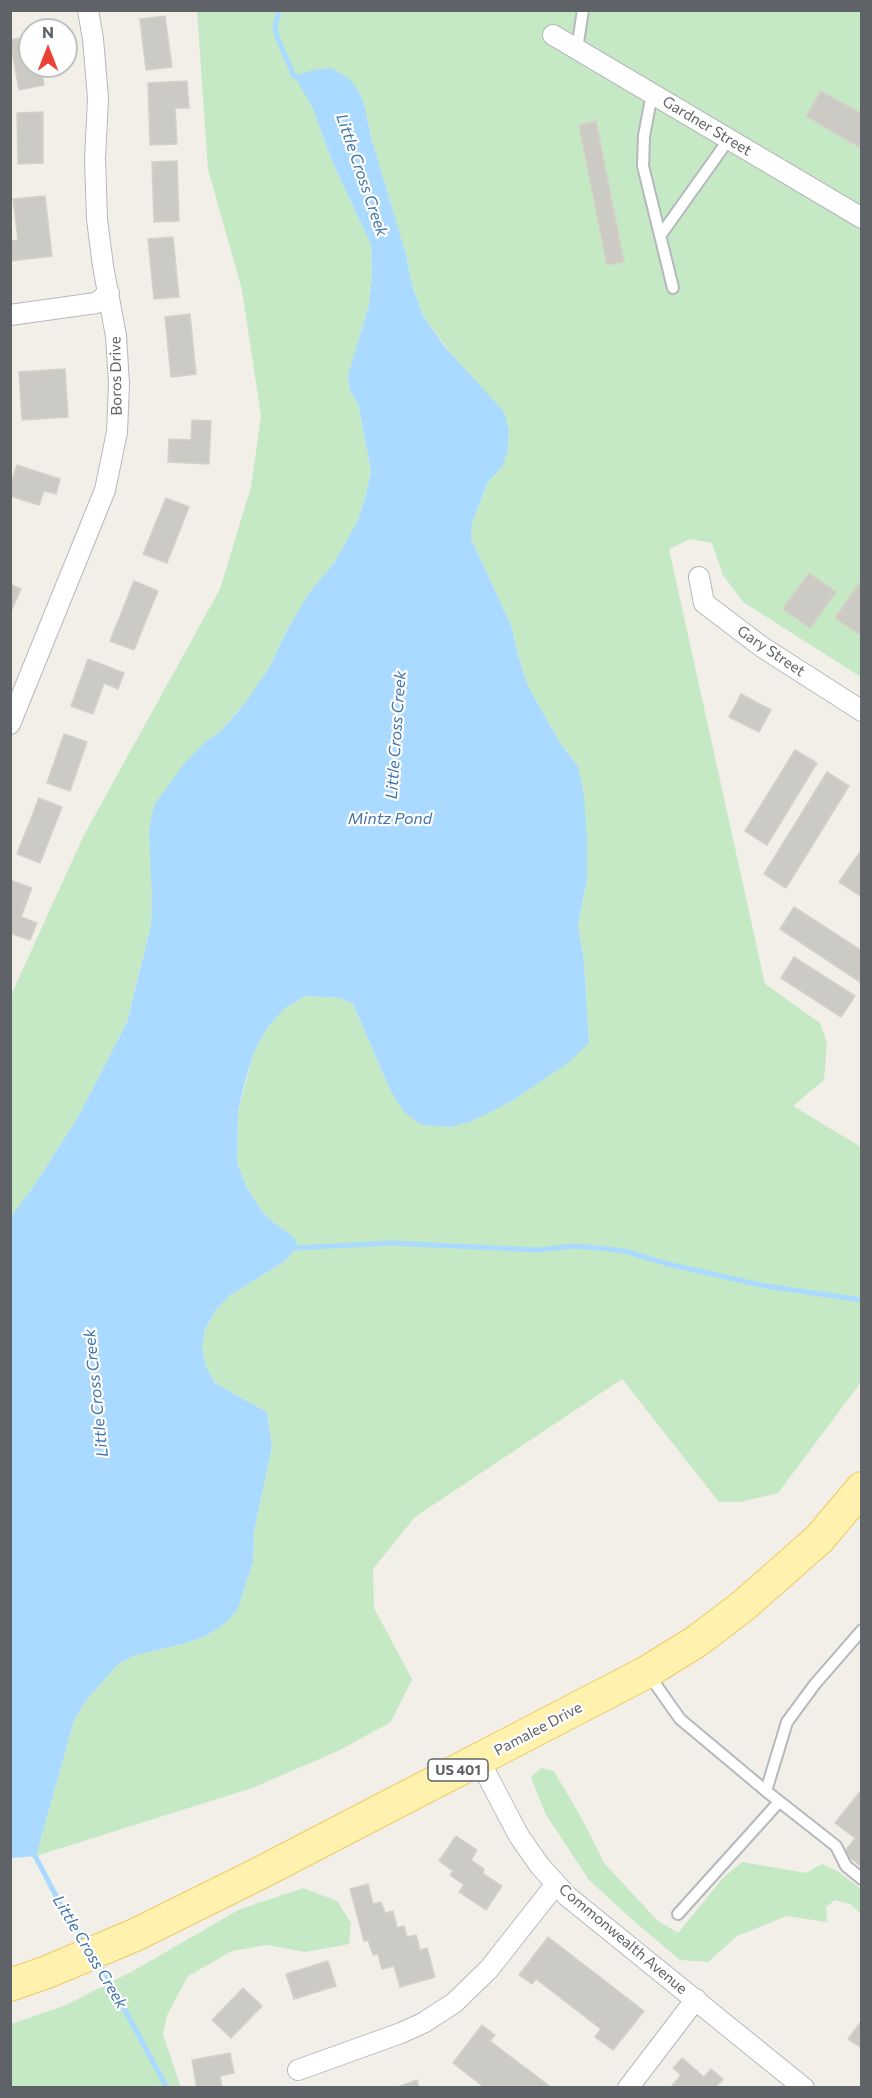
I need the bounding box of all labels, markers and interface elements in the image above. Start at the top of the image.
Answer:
north arrow [18,18,78,78]
text: N [42,22,54,41]
street label: Gardner Street [659,92,755,160]
water label: Little Cross Creek [332,111,392,239]
street label: Boros Drive [106,336,126,416]
street label: Gary Street [734,622,808,680]
water label: Little Cross Creek [382,670,410,800]
water label: Mintz Pond [348,809,432,829]
water label: Little Cross Creek [80,1328,112,1458]
street label: Pamalee Drive [491,1698,585,1760]
road number: US 401 [428,1759,488,1781]
street label: Commonwealth Avenue [555,1880,691,1998]
water label: Little Cross Creek [49,1892,131,2012]

